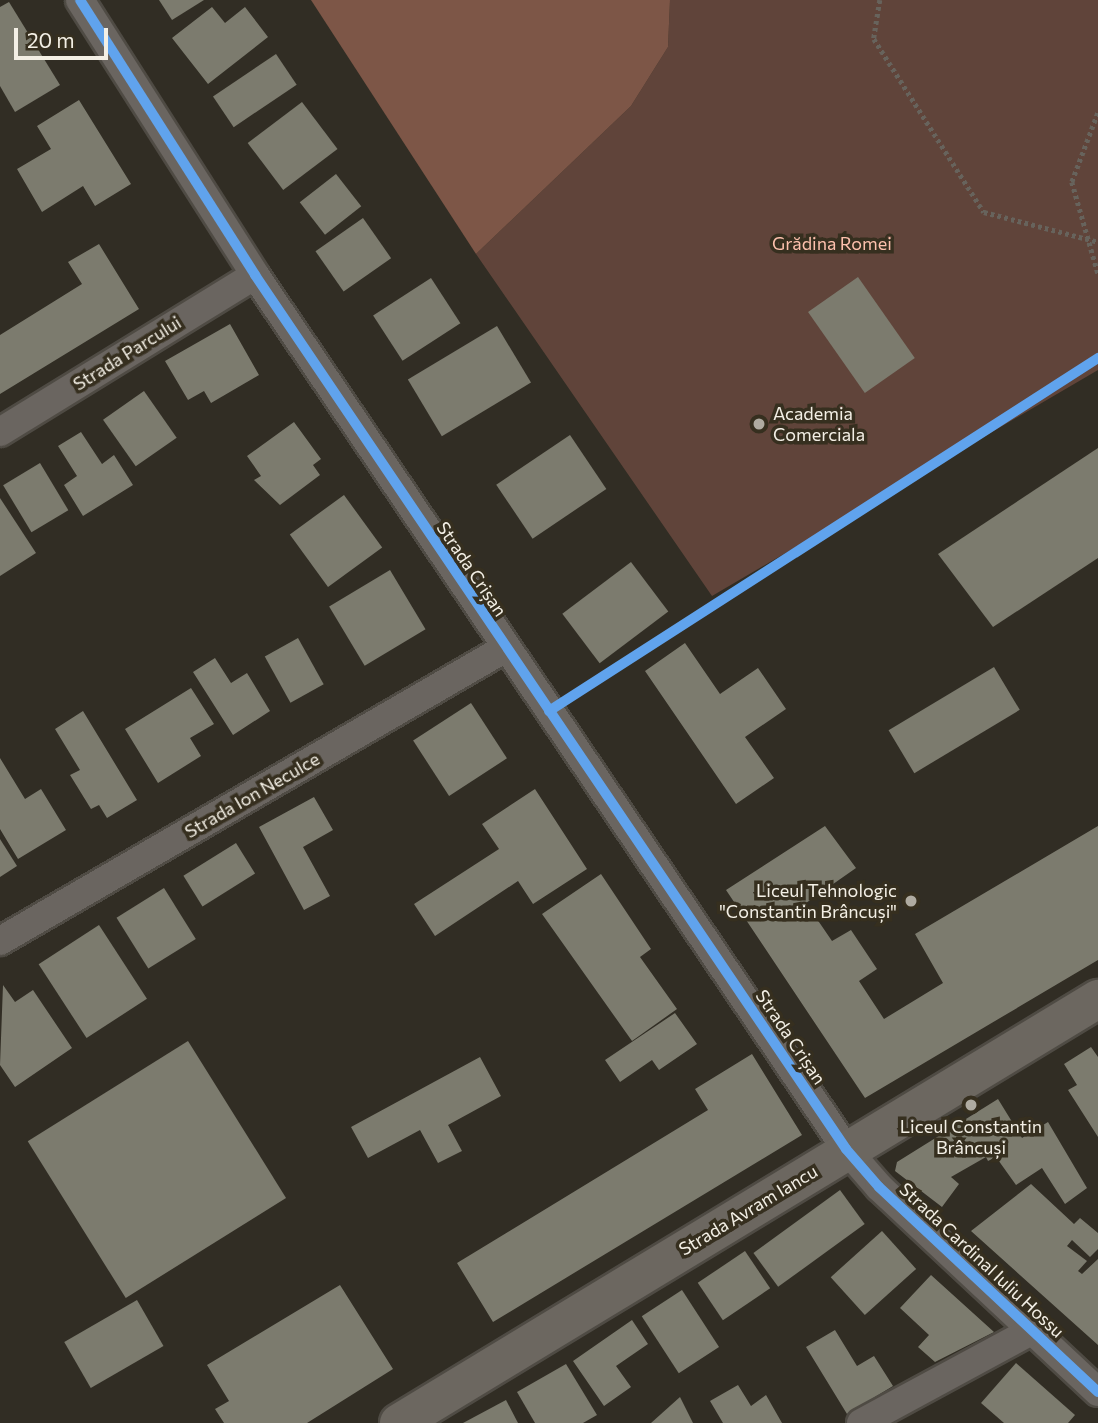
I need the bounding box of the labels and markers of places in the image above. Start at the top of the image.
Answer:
place label: Academia Comerciala [773,403,865,446]
marker: Academia Comerciala [751,416,767,432]
place label: Liceul Tehnologic "Constantin Brâncuși" [719,880,897,922]
marker: Liceul Tehnologic "Constantin Brâncuși" [903,893,919,909]
marker: Liceul Constantin Brâncuși [963,1097,979,1113]
place label: Liceul Constantin Brâncuși [900,1116,1042,1158]

